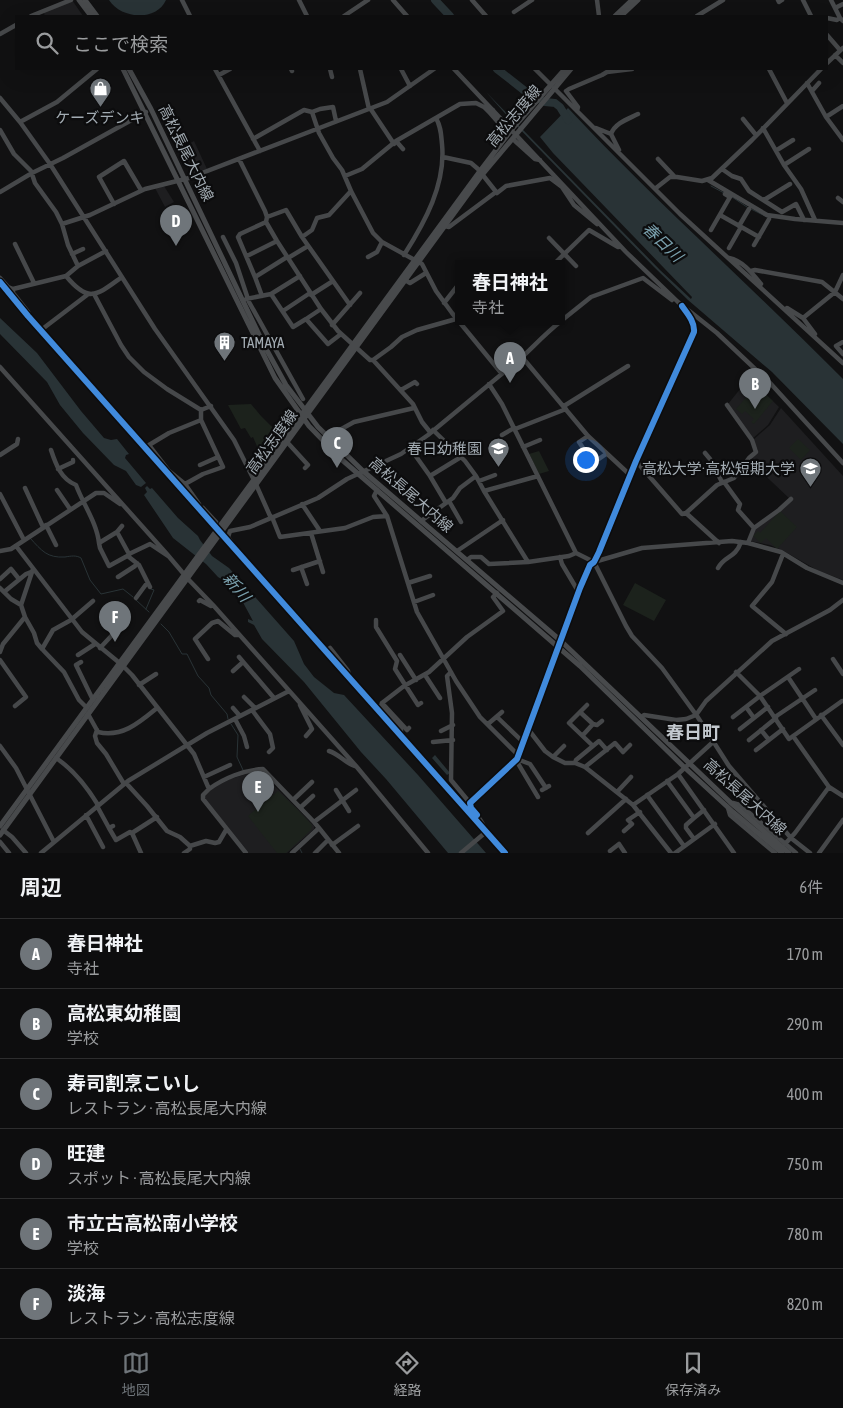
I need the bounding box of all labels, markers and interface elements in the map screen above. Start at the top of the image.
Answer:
search box [15,15,828,70]
icon: search [33,29,61,57]
text: ここで検索 [73,33,168,55]
shop icon: ケーズデンキ [88,77,112,108]
street label: 高松志度線 [483,81,544,150]
street label: 高松長尾大内線 [156,102,217,204]
place label: ケーズデンキ [55,109,145,126]
pin: D [160,205,192,246]
water label: 春日川 [639,219,688,267]
popup [455,260,565,325]
text: 春日神社 [472,271,548,293]
text: 寺社 [472,298,504,316]
building icon: TAMAYA [213,331,237,362]
place label: TAMAYA [241,334,285,351]
pin: A [494,342,526,383]
pin: B [739,368,771,409]
street label: 高松志度線 [243,406,301,477]
pin: C [321,427,353,468]
school or university icon: 春日幼稚園 [486,437,510,468]
place label: 春日幼稚園 [407,440,482,457]
your location [573,447,599,473]
street label: 高松長尾大内線 [366,454,457,535]
school or university icon: 高松大学·高松短期大学 [799,457,823,488]
place label: 高松大学·高松短期大学 [642,460,795,477]
water label: 新川 [220,569,255,607]
pin: F [99,601,131,642]
district label: 春日町 [666,722,720,743]
street label: 高松長尾大内線 [701,755,790,838]
pin: E [242,771,274,812]
text: 周辺 [20,875,62,899]
text: 6件 [799,878,823,896]
text: 春日神社 [67,932,143,954]
text: A [32,945,40,963]
text: 170 m [787,945,823,963]
text: 寺社 [67,959,99,977]
text: 高松東幼稚園 [67,1002,181,1024]
text: B [32,1015,40,1033]
text: 290 m [787,1015,823,1033]
text: 学校 [67,1029,99,1047]
text: 寿司割烹こいし [67,1072,200,1094]
text: C [32,1085,40,1103]
text: 400 m [787,1085,823,1103]
text: レストラン · 高松長尾大内線 [67,1099,267,1117]
text: 旺建 [67,1142,105,1164]
text: D [32,1155,40,1173]
text: 750 m [787,1155,823,1173]
text: スポット · 高松長尾大内線 [67,1169,251,1187]
text: 市立古高松南小学校 [67,1212,238,1234]
text: E [33,1225,39,1243]
text: 780 m [787,1225,823,1243]
text: 学校 [67,1239,99,1257]
text: 淡海 [67,1282,105,1304]
text: F [33,1295,39,1313]
text: 820 m [787,1295,823,1313]
text: レストラン · 高松志度線 [67,1309,235,1327]
tab: 地図 [122,1349,150,1399]
tab: 経路 [393,1349,421,1399]
tab: 保存済み [665,1349,721,1399]

